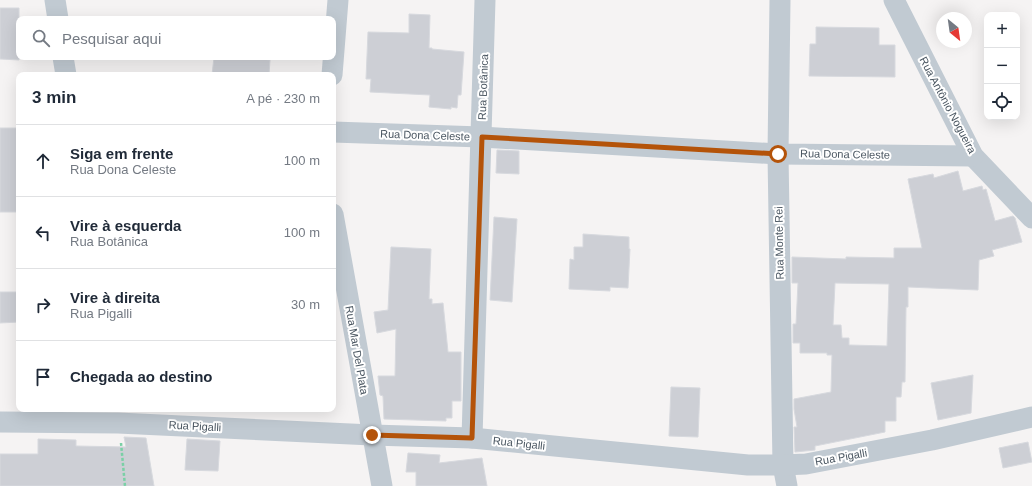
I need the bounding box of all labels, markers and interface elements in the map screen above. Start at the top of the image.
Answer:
north arrow [936,12,972,48]
map controls [984,12,1020,120]
button: + [984,12,1020,48]
search box [16,16,336,60]
icon: search [30,27,52,49]
text: Pesquisar aqui [62,30,161,47]
button: − [984,48,1020,84]
street label: Rua Botânica [476,53,490,120]
street label: Rua Antônio Nogueira [917,55,979,156]
button: locate [984,84,1020,120]
text: 3 min [32,88,76,107]
text: A pé · 230 m [246,91,320,106]
street label: Rua Dona Celeste [380,127,470,143]
text: Siga em frente [70,145,173,162]
route start [769,145,787,163]
street label: Rua Dona Celeste [800,147,890,161]
icon: ahead [32,150,54,172]
text: 100 m [284,153,320,168]
text: Rua Dona Celeste [70,162,176,177]
street label: Rua Monte Rei [772,206,786,280]
text: Vire à esquerda [70,217,181,234]
icon: left [32,222,54,244]
text: 100 m [284,225,320,240]
text: Rua Botânica [70,234,148,249]
text: Vire à direita [70,289,160,306]
icon: right [32,294,54,316]
text: 30 m [291,297,320,312]
street label: Rua Mar Del Plata [343,305,371,396]
text: Rua Pigalli [70,306,132,321]
icon: arrive [32,366,54,388]
text: Chegada ao destino [70,368,213,385]
street label: Rua Pigalli [168,419,222,433]
route end [363,426,381,444]
street label: Rua Pigalli [492,434,546,452]
street label: Rua Pigalli [814,447,868,467]

